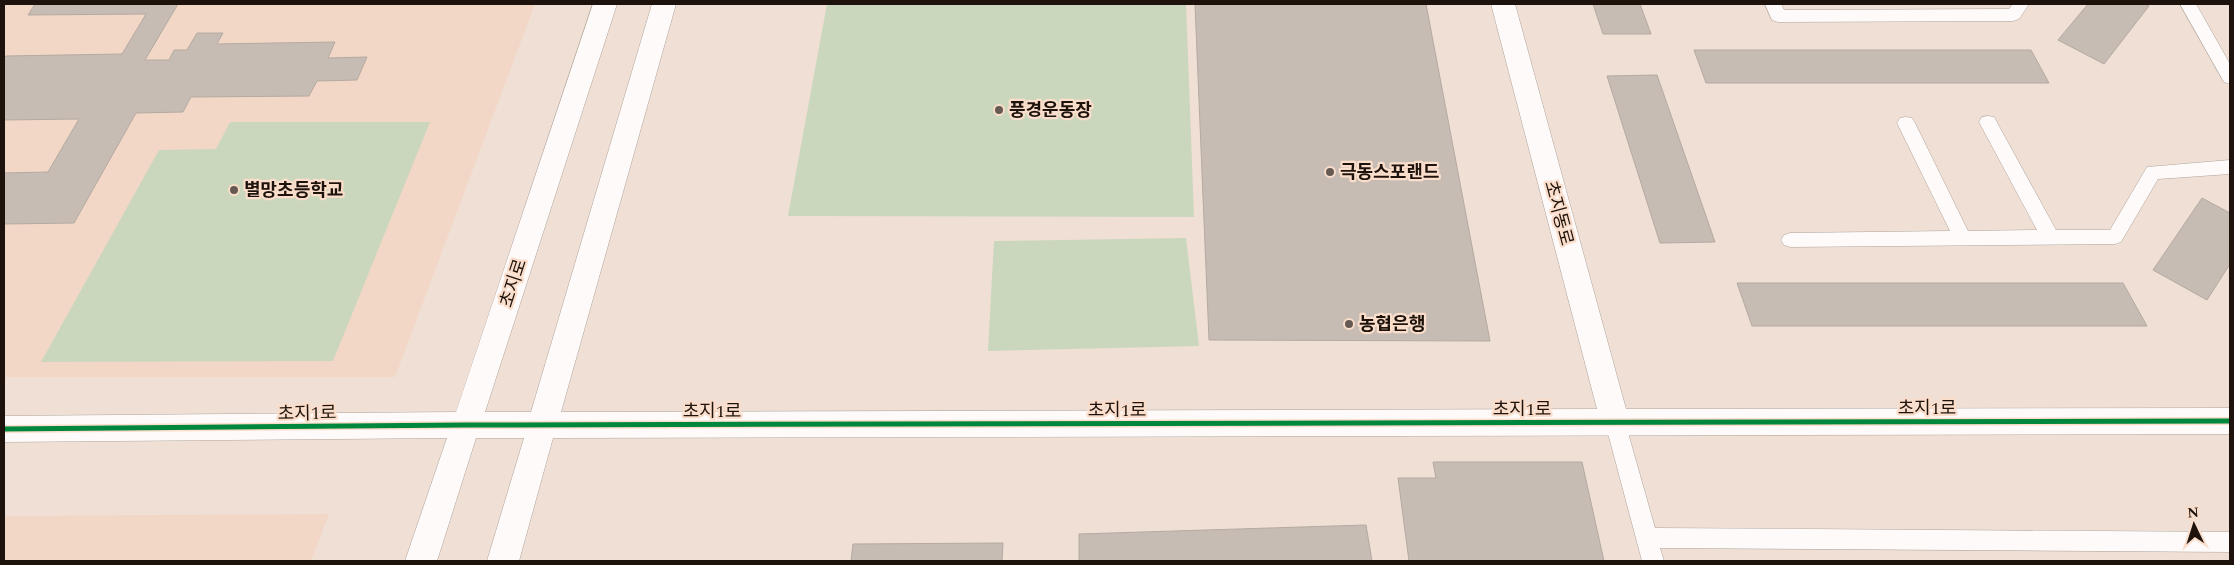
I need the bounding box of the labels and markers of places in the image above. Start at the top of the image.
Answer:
place label: 풍경운동장 [1009,97,1092,124]
marker: 풍경운동장 [993,104,1005,116]
place label: 극동스포랜드 [1340,159,1439,186]
marker: 극동스포랜드 [1324,166,1336,178]
place label: 별망초등학교 [244,177,343,204]
marker: 별망초등학교 [228,184,240,196]
place label: 농협은행 [1359,311,1425,338]
marker: 농협은행 [1343,318,1355,330]

